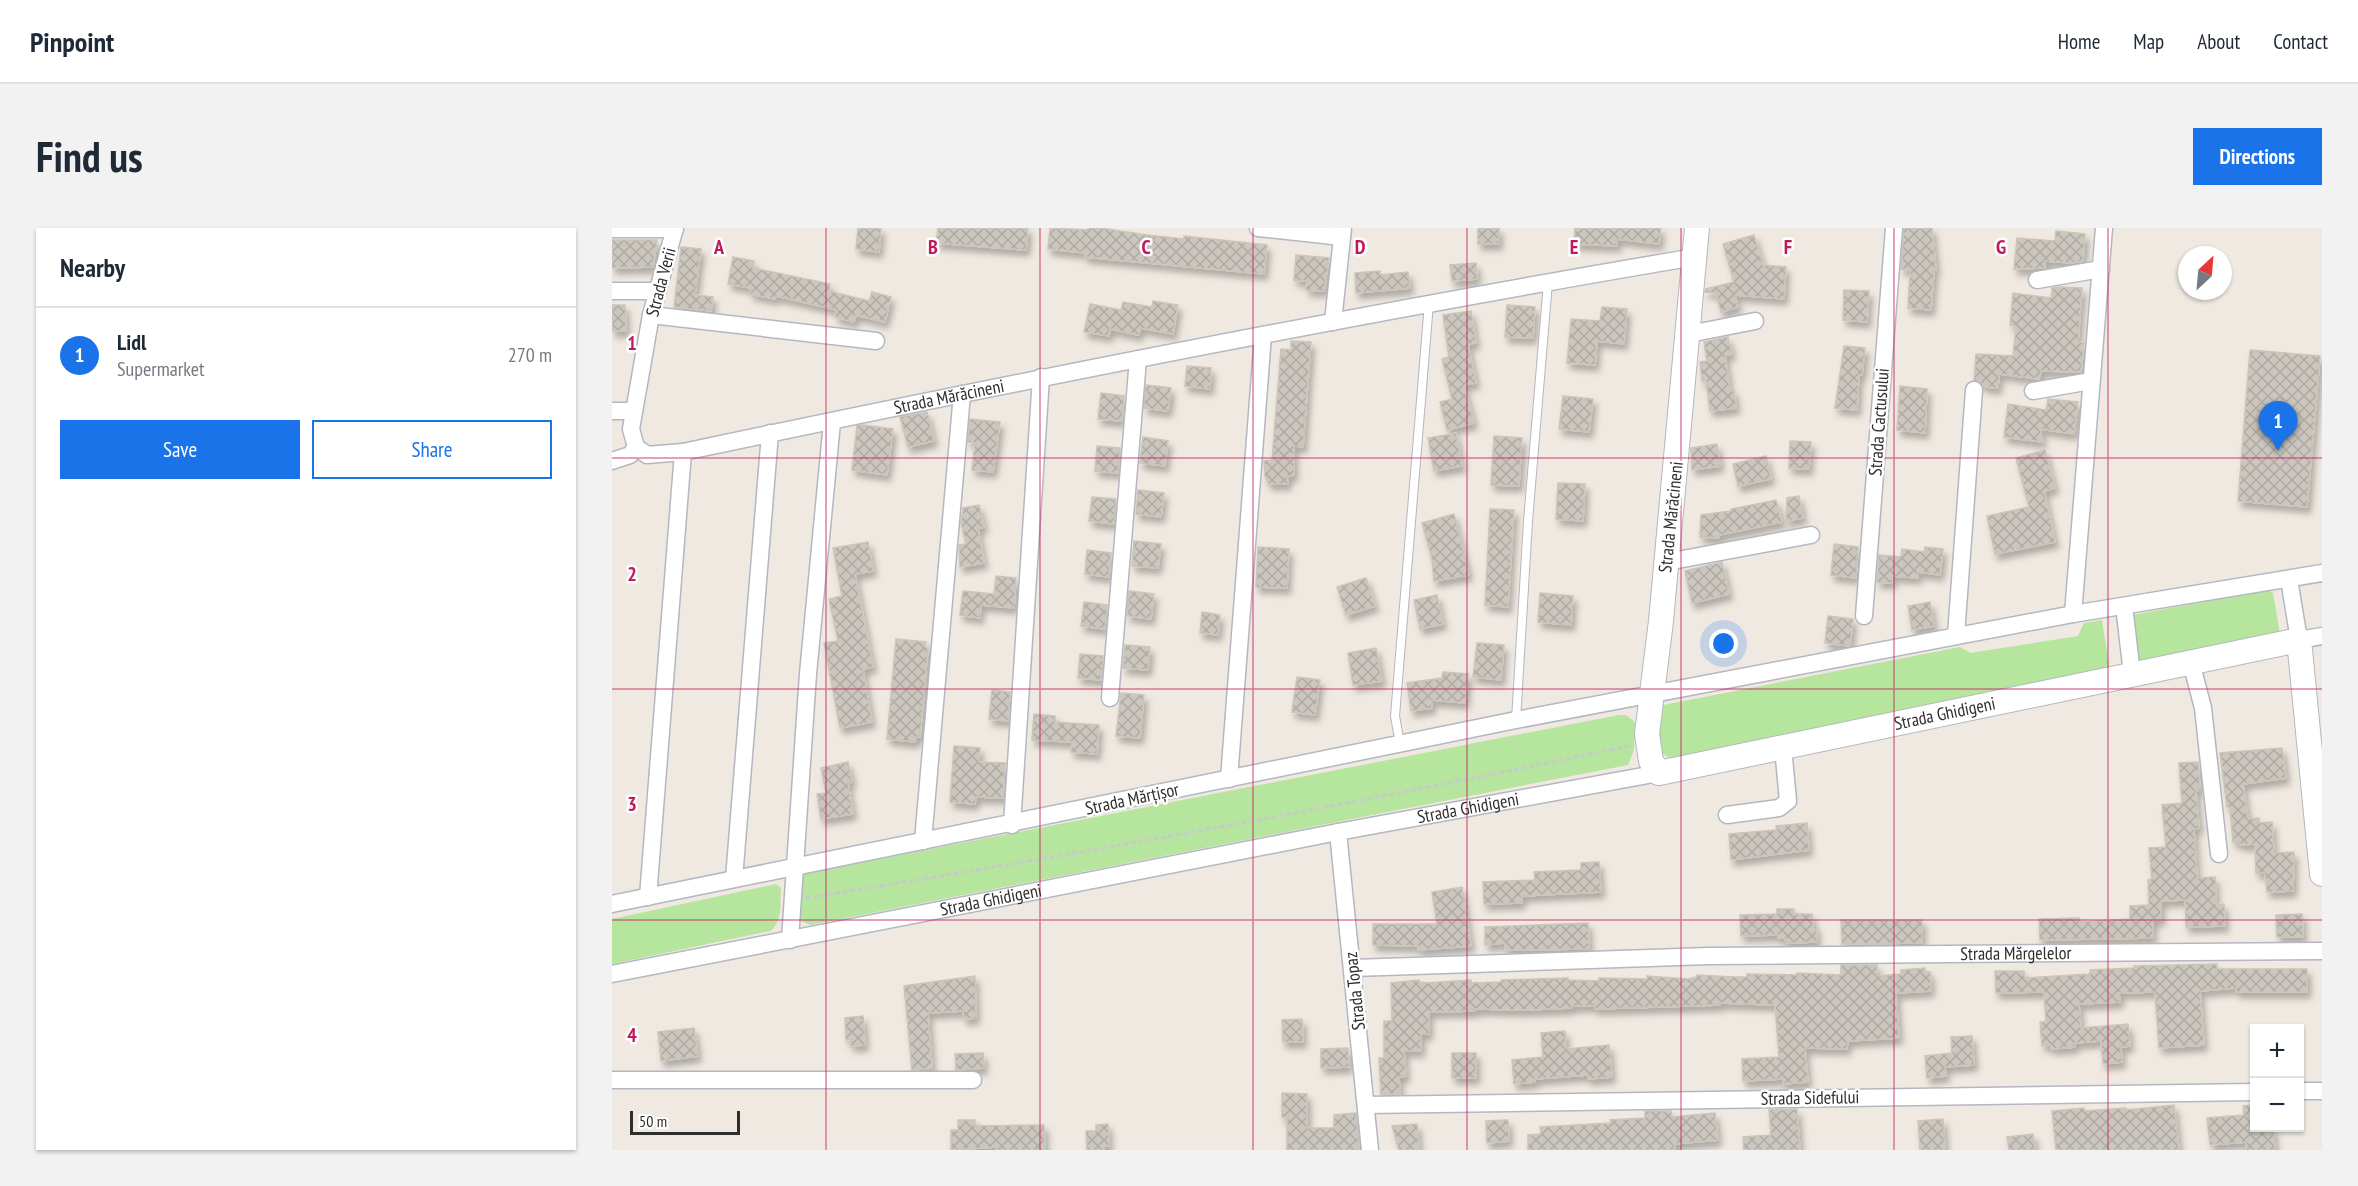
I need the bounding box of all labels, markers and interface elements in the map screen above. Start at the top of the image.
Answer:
text: Pinpoint [30,23,114,60]
text: Home [2058,28,2100,55]
text: Map [2133,28,2164,55]
text: About [2197,28,2240,55]
text: Contact [2273,28,2328,55]
button: Directions [2193,128,2322,185]
text: Find us [36,129,143,184]
text: A [713,234,725,260]
text: B [928,234,938,260]
text: C [1141,234,1151,260]
text: D [1355,234,1366,260]
text: E [1570,234,1578,260]
text: F [1784,234,1792,260]
text: G [1996,234,2006,260]
street label: Strada Verii [640,245,681,319]
north arrow [2178,246,2232,300]
text: Nearby [60,251,125,284]
text: Lidl [117,328,146,356]
text: 1 [627,330,637,356]
text: 1 [75,342,84,368]
text: 270 m [508,342,552,368]
text: Supermarket [117,356,205,382]
street label: Strada Cactusului [1863,367,1894,477]
street label: Strada Mărăcineni [892,374,1006,419]
pin: 1 [2258,402,2298,451]
button: Save [60,420,300,479]
button: Share [312,420,552,479]
street label: Strada Mărăcineni [1653,460,1688,574]
text: 2 [627,561,637,587]
your location [1709,629,1738,658]
street label: Strada Ghidigeni [1892,691,1997,735]
street label: Strada Mărțișor [1083,777,1181,820]
street label: Strada Ghidigeni [1415,787,1521,828]
text: 3 [627,791,637,817]
street label: Strada Ghidigeni [938,878,1044,921]
street label: Strada Mărgelelor [1960,941,2071,965]
street label: Strada Topaz [1339,951,1370,1031]
text: 4 [627,1022,637,1048]
map controls [2250,1024,2304,1132]
button: + [2250,1024,2304,1078]
button: − [2250,1078,2304,1132]
street label: Strada Sidefului [1760,1085,1860,1110]
scale bar [630,1108,740,1136]
text: 50 m [639,1111,667,1131]

